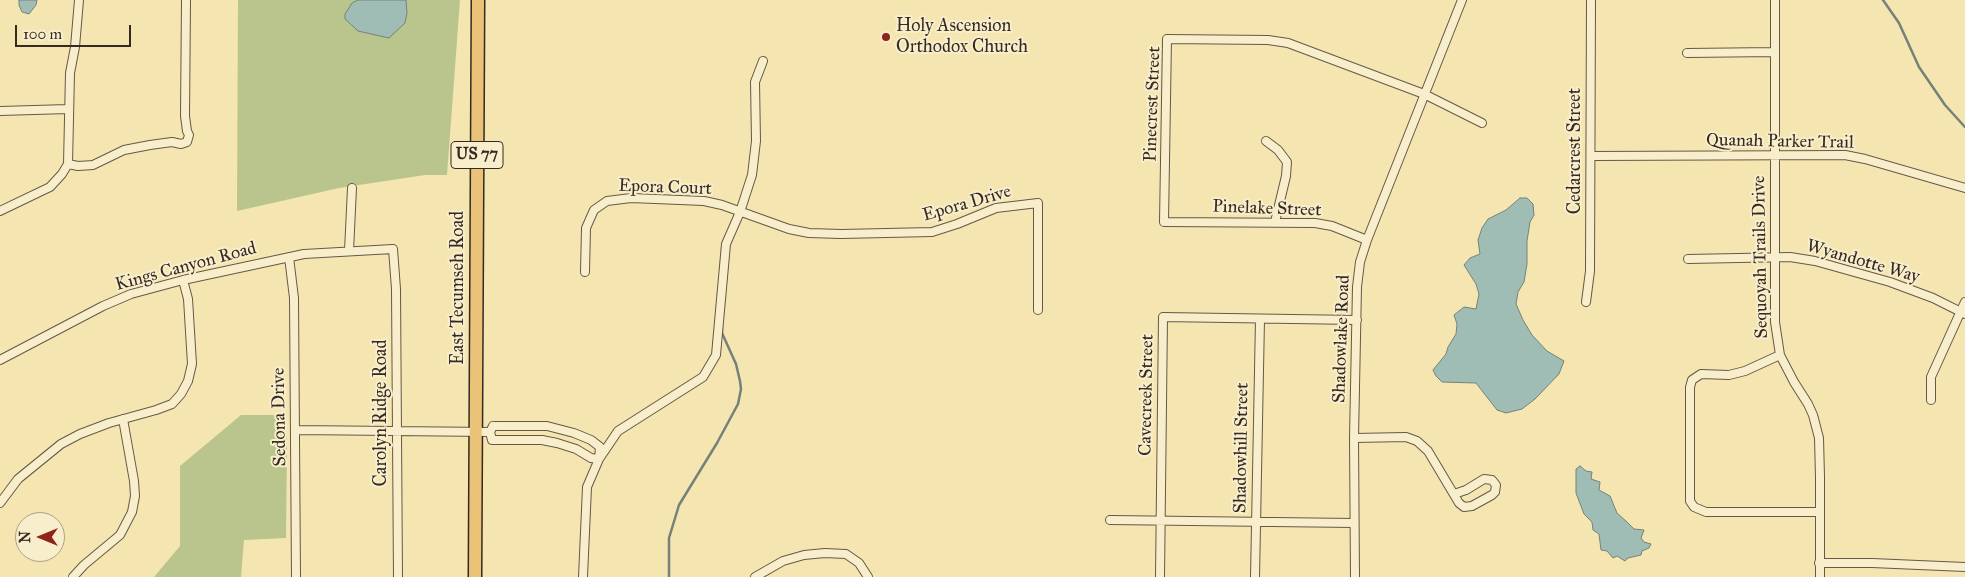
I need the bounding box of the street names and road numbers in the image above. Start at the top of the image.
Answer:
street label: Pinecrest Street [1140,46,1166,162]
street label: Cedarcrest Street [1565,88,1587,214]
street label: Quanah Parker Trail [1706,130,1854,154]
road number: US 77 [451,142,503,168]
street label: Sequoyah Trails Drive [1749,175,1773,339]
street label: Epora Court [618,176,712,200]
street label: Epora Drive [920,181,1014,227]
street label: Pinelake Street [1212,196,1322,222]
street label: East Tecumseh Road [448,211,470,365]
street label: Wyandotte Way [1804,235,1922,289]
street label: Kings Canyon Road [113,238,259,296]
street label: Shadowlake Road [1329,275,1355,403]
street label: Cavecreek Street [1135,334,1159,456]
street label: Carolyn Ridge Road [371,340,393,486]
street label: Sedona Drive [268,367,292,467]
street label: Shadowhill Street [1230,382,1254,514]

